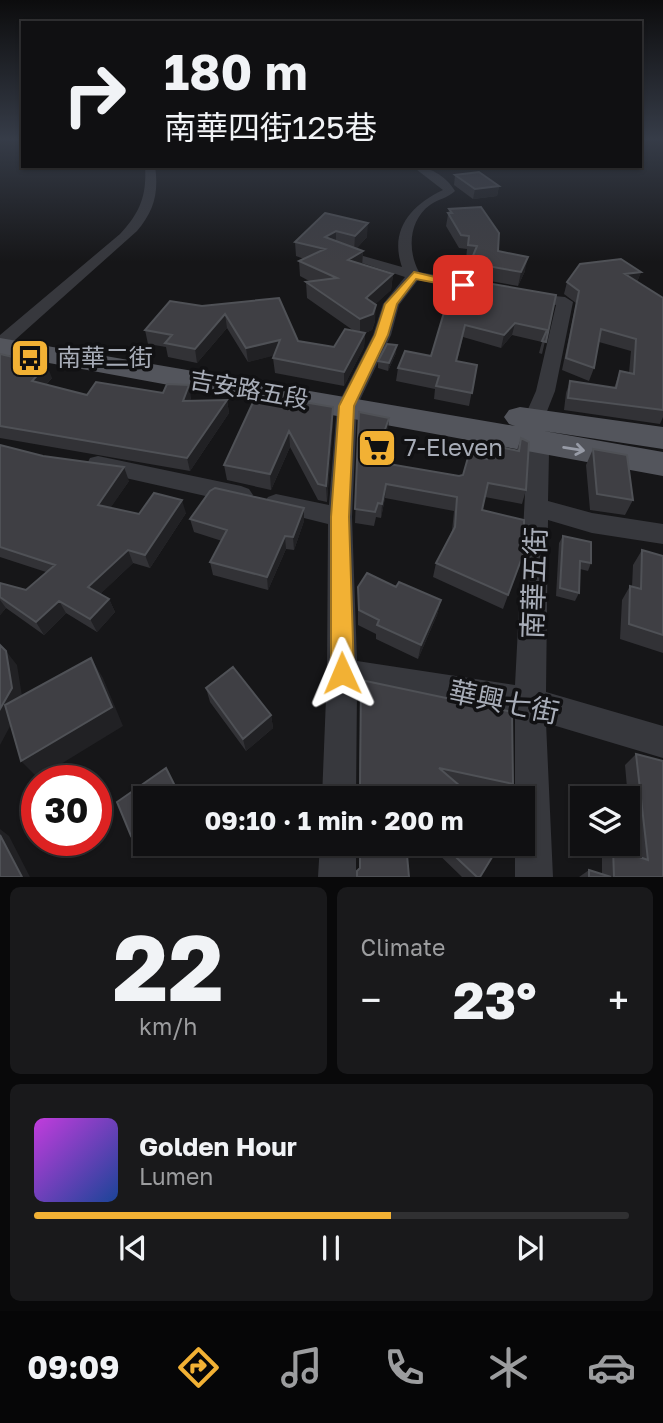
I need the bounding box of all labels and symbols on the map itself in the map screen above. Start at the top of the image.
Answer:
pin [433,255,493,315]
bus stop icon: 南華二街 [9,337,51,379]
place label: 南華二街 [57,342,153,371]
street label: 吉安路五段 [188,364,311,413]
supermarket icon: 7-Eleven [356,427,398,469]
place label: 7-Eleven [404,432,503,461]
one-way arrow [562,443,585,456]
street label: 南華五街 [515,526,552,640]
position arrow [305,636,379,710]
street label: 華興七街 [446,674,562,729]
speed limit sign: 30 [21,765,112,856]

